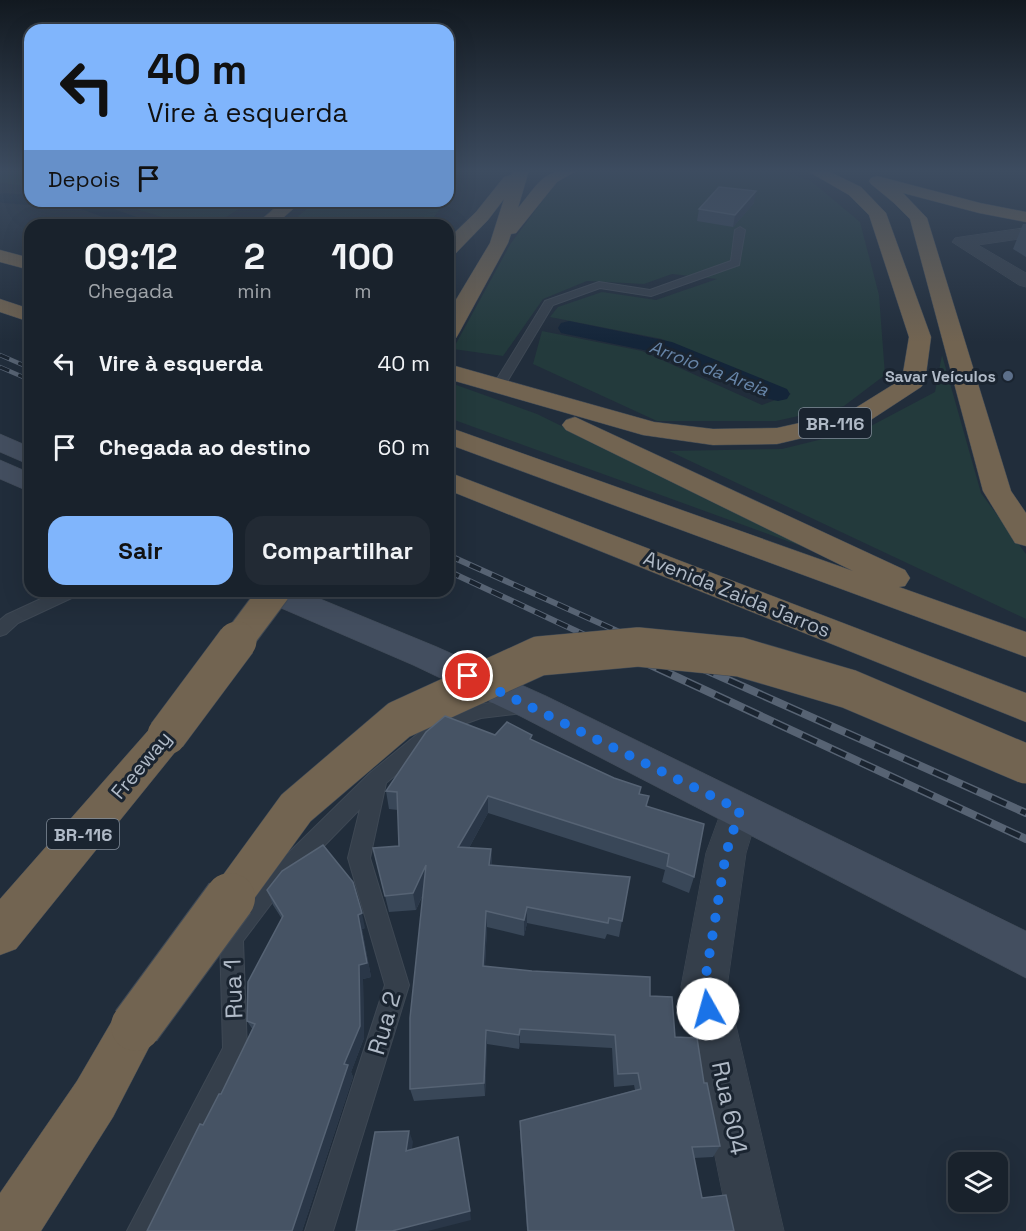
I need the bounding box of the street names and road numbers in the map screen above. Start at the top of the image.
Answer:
road number: BR-116 [799,408,871,438]
street label: Avenida Zaida Jarros [640,545,834,643]
street label: Freeway [105,726,177,804]
road number: BR-116 [47,819,119,849]
street label: Rua 1 [216,959,250,1019]
street label: Rua 2 [360,988,408,1058]
street label: Rua 604 [705,1058,755,1158]

